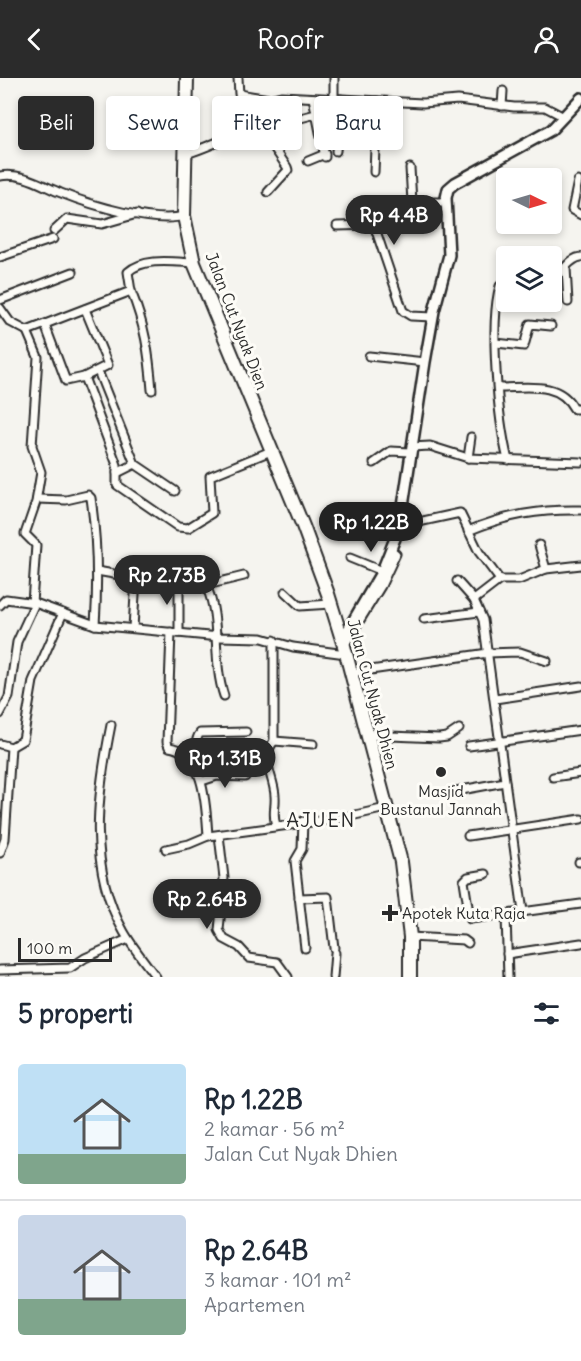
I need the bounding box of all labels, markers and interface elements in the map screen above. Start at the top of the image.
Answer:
text: Roofr [257,22,324,56]
icon: back [18,23,51,56]
icon: person [530,23,563,56]
chip: Beli [18,96,94,150]
chip: Sewa [106,96,200,150]
chip: Filter [212,96,302,150]
chip: Baru [314,96,403,150]
north arrow [496,168,562,234]
map controls [496,168,562,312]
pin: Rp 4.4B [339,195,449,246]
text: Rp 4.4B [360,202,428,227]
button: layers [496,246,562,312]
street label: Jalan Cut Nyak Dien [202,249,272,393]
pin: Rp 1.22B [309,502,433,553]
text: Rp 1.22B [333,509,409,534]
pin: Rp 2.73B [105,555,229,606]
text: Rp 2.73B [128,562,206,587]
street label: Jalan Cut Nyak Dhien [343,617,403,771]
pin: Rp 1.31B [163,738,287,789]
text: Rp 1.31B [188,745,262,770]
marker: Masjid Bustanul Jannah [434,765,448,779]
place label: Masjid Bustanul Jannah [380,781,502,819]
district label: AJUEN [286,807,356,832]
pin: Rp 2.64B [145,879,269,930]
text: Rp 2.64B [167,886,247,911]
place label: Apotek Kuta Raja [402,903,525,923]
marker: Apotek Kuta Raja [383,906,397,920]
scale bar [18,935,112,962]
text: 100 m [27,938,72,958]
text: 5 properti [18,997,133,1030]
icon: filters [530,997,563,1030]
text: Rp 1.22B [204,1083,303,1116]
icon: home [66,1088,138,1160]
text: 2 kamar · 56 m² [204,1116,345,1141]
text: Jalan Cut Nyak Dhien [204,1141,398,1166]
text: Rp 2.64B [204,1234,308,1267]
icon: home [66,1239,138,1311]
text: 3 kamar · 101 m² [204,1267,352,1292]
text: Apartemen [204,1292,305,1317]

